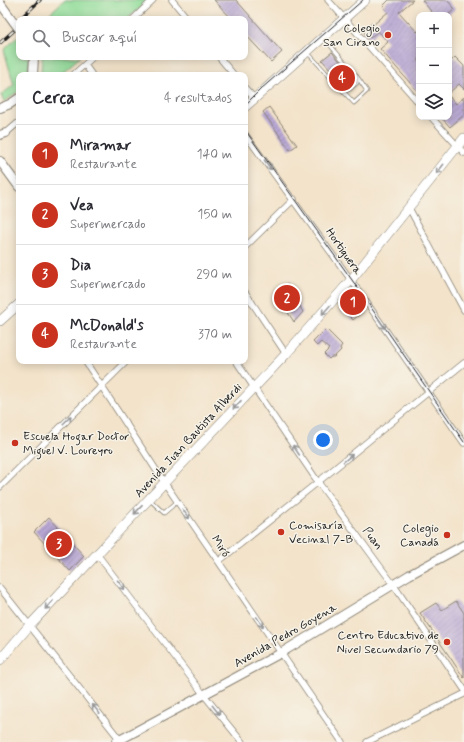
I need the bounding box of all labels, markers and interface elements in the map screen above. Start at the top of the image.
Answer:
map controls [416,12,452,120]
button: + [416,12,452,48]
search box [16,16,248,60]
place label: Colegio San Cirano [323,21,380,51]
icon: search [30,27,52,49]
text: Buscar aquí [62,28,137,48]
marker: Colegio San Cirano [383,30,393,40]
button: − [416,48,452,84]
pin: 4 [329,63,355,93]
button: layers [416,84,452,120]
text: Cerca [32,87,75,109]
text: 4 resultados [164,90,232,107]
text: Miramar [70,136,131,156]
text: 1 [42,146,48,163]
text: 140 m [197,146,232,163]
text: Restaurante [70,156,137,173]
one-way arrow [264,159,272,170]
one-way arrow [436,163,444,174]
text: Vea [70,196,94,216]
text: 2 [42,206,48,223]
text: 150 m [198,206,232,223]
text: Supermercado [70,216,146,233]
street label: Hortiguera [321,225,366,279]
text: Dia [70,256,91,276]
text: 3 [42,266,48,283]
text: 290 m [196,266,232,283]
text: Supermercado [70,276,146,293]
pin: 2 [274,283,300,313]
pin: 1 [340,287,366,317]
one-way arrow [321,304,330,315]
text: McDonald's [70,316,144,336]
one-way arrow [378,318,386,329]
text: 4 [41,326,49,343]
text: 370 m [198,326,232,343]
text: Restaurante [70,336,137,353]
street label: Avenida Juan Bautista Alberdi [131,380,246,501]
one-way arrow [232,400,242,410]
one-way arrow [62,415,72,425]
place label: Escuela Hogar Doctor Miguel V. Loureyro [23,429,129,460]
your location [313,430,333,450]
marker: Escuela Hogar Doctor Miguel V. Loureyro [10,438,20,448]
one-way arrow [292,445,300,456]
one-way arrow [343,453,354,462]
one-way arrow [134,505,143,515]
one-way arrow [182,509,191,520]
place label: Comisaría Vecinal 7-B [289,518,353,548]
place label: Colegio Canadá [400,521,439,551]
street label: Puan [358,524,386,553]
marker: Comisaría Vecinal 7-B [276,527,286,537]
pin: 3 [46,529,72,559]
marker: Colegio Canadá [442,530,452,540]
street label: Miró [207,532,233,561]
one-way arrow [116,579,125,590]
one-way arrow [45,599,54,610]
street label: Avenida Pedro Goyena [231,600,340,672]
one-way arrow [256,616,264,627]
place label: Centro Educativo de Nivel Secundario 79 [337,628,439,658]
marker: Centro Educativo de Nivel Secundario 79 [442,637,452,647]
one-way arrow [91,704,100,715]
one-way arrow [212,705,221,716]

